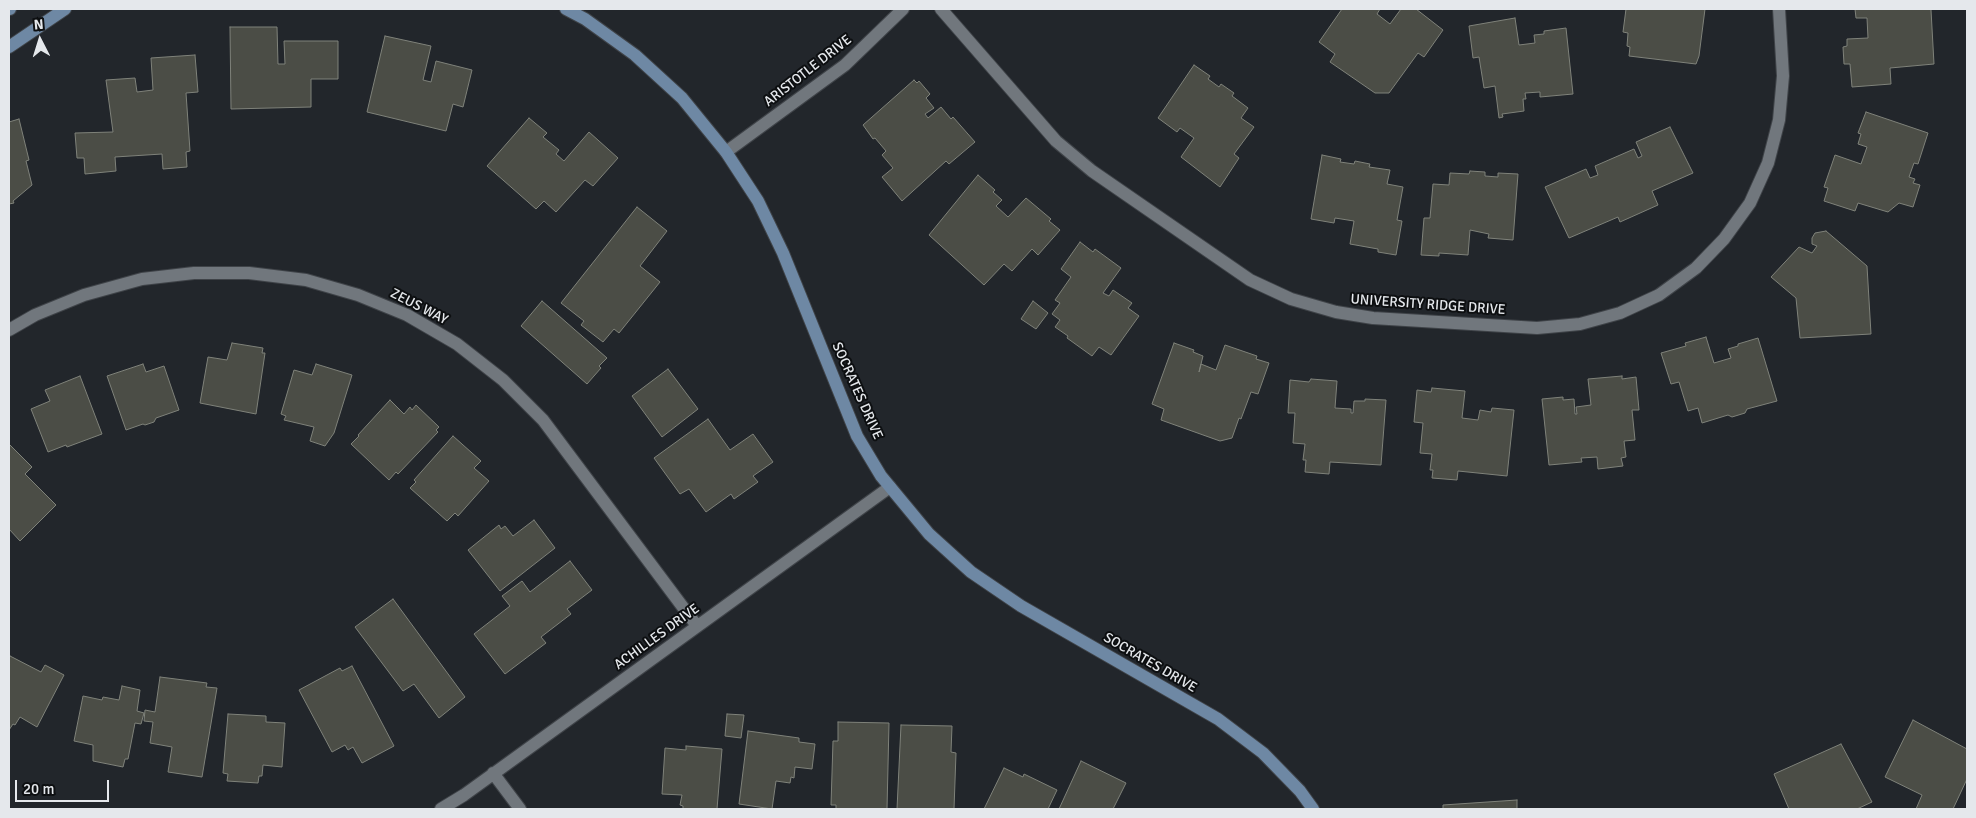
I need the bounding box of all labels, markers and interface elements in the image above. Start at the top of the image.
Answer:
north arrow [15,15,65,65]
text: N [33,16,44,33]
street label: ARISTOTLE DRIVE [761,32,855,110]
street label: ZEUS WAY [387,285,451,329]
street label: UNIVERSITY RIDGE DRIVE [1350,291,1506,319]
street label: SOCRATES DRIVE [828,340,886,442]
street label: ACHILLES DRIVE [611,601,703,673]
street label: SOCRATES DRIVE [1100,630,1200,696]
scale bar [18,770,111,802]
text: 20 m [23,780,54,798]

